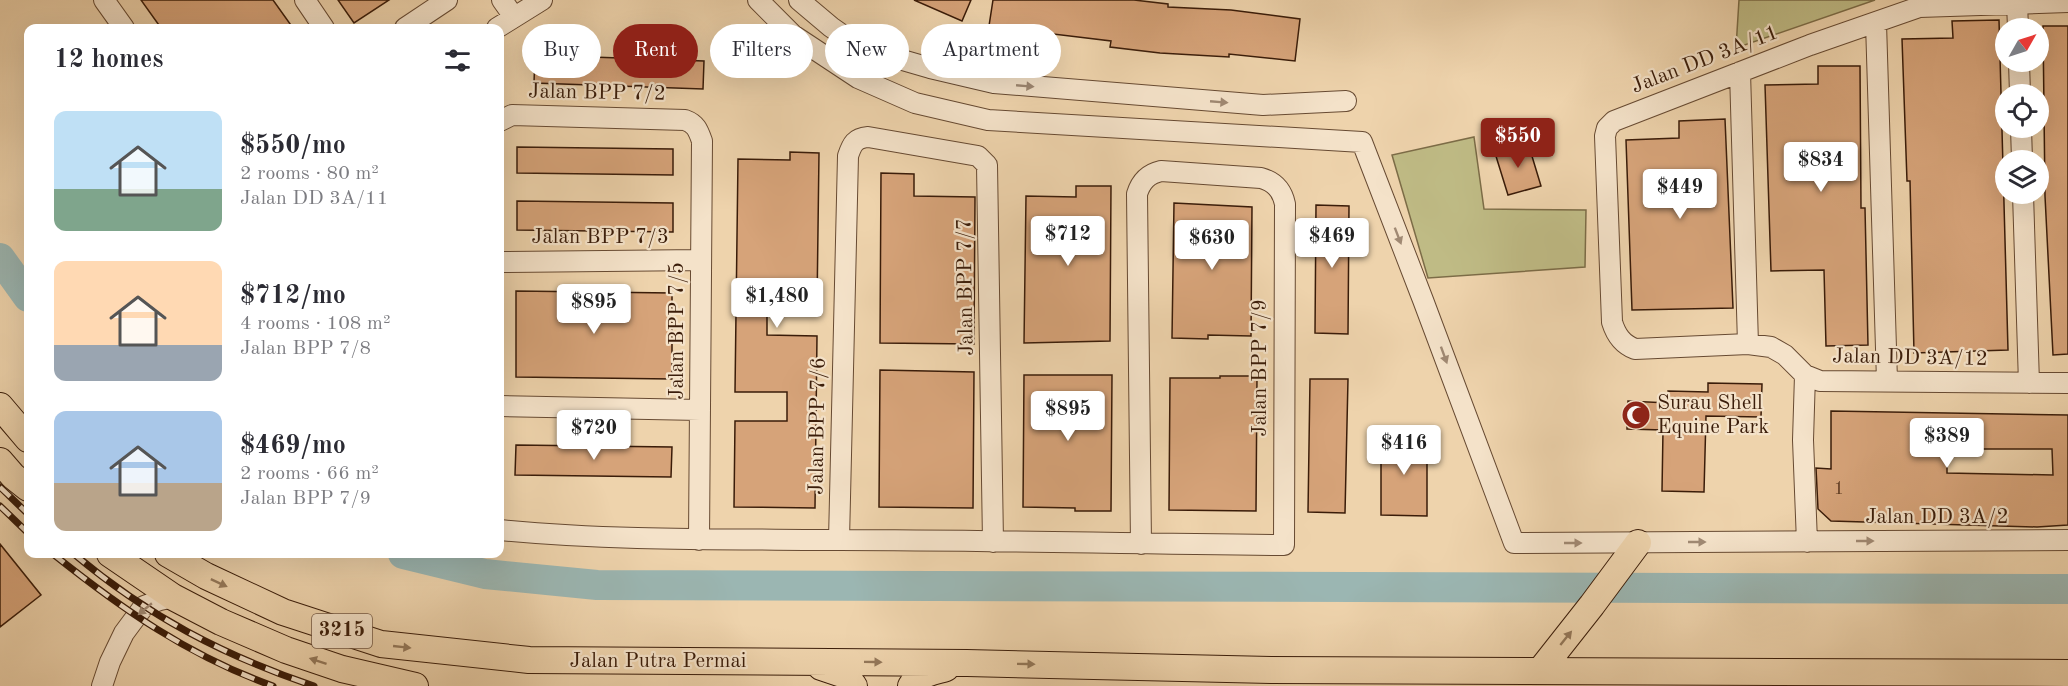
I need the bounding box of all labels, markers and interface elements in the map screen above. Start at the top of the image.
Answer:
north arrow [1995,18,2049,72]
map controls [1995,18,2049,204]
street label: Jalan DD 3A/11 [1629,22,1781,98]
chip: Buy [522,24,601,78]
chip: Rent [613,24,698,78]
chip: Filters [710,24,813,78]
chip: New [825,24,909,78]
chip: Apartment [921,24,1061,78]
icon: filters [441,44,474,77]
text: 12 homes [54,47,163,73]
street label: Jalan BPP 7/2 [528,81,666,105]
one-way arrow [1016,81,1035,91]
button: locate [1995,84,2049,138]
one-way arrow [1210,97,1229,106]
pin: $550 [1482,118,1554,169]
text: $550 [1495,127,1541,147]
text: $550/mo [240,133,346,159]
icon: home [102,135,174,207]
pin: $834 [1785,142,1857,193]
button: layers [1995,150,2049,204]
text: $834 [1798,151,1844,171]
text: 2 rooms · 80 m² [240,164,379,184]
pin: $449 [1644,169,1716,220]
text: $449 [1657,178,1703,198]
text: Jalan DD 3A/11 [240,189,388,209]
pin: $712 [1032,216,1104,267]
street label: Jalan BPP 7/7 [954,218,978,356]
pin: $469 [1296,218,1368,269]
pin: $630 [1176,220,1248,271]
text: $712 [1045,225,1091,245]
street label: Jalan BPP 7/3 [531,227,669,248]
text: $469 [1309,227,1355,247]
one-way arrow [1394,227,1403,245]
text: $630 [1189,229,1235,249]
street label: Jalan BPP 7/5 [667,262,688,400]
pin: $1,480 [728,278,826,329]
text: $712/mo [240,283,346,309]
pin: $895 [558,284,630,335]
icon: home [102,285,174,357]
text: $1,480 [745,287,809,307]
text: $895 [571,293,617,313]
street label: Jalan BPP 7/9 [1250,299,1271,437]
text: 4 rooms · 108 m² [240,314,390,334]
text: Jalan BPP 7/8 [240,339,371,359]
one-way arrow [1440,346,1449,364]
street label: Jalan DD 3A/12 [1832,346,1988,370]
street label: Jalan BPP 7/6 [806,357,830,495]
pin: $895 [1032,391,1104,442]
place label: Surau Shell Equine Park [1657,393,1769,438]
mosque icon: Surau Shell Equine Park [1620,399,1652,431]
text: $895 [1045,400,1091,420]
pin: $720 [558,410,630,461]
pin: $389 [1911,418,1983,469]
text: $720 [571,419,617,439]
pin: $416 [1368,425,1440,476]
text: $389 [1924,427,1970,447]
text: $469/mo [240,433,346,459]
text: $416 [1381,434,1427,454]
icon: home [102,435,174,507]
text: 2 rooms · 66 m² [240,464,379,484]
house number: 1 [1834,480,1844,498]
text: Jalan BPP 7/9 [240,489,371,509]
street label: Jalan DD 3A/2 [1865,507,2009,528]
one-way arrow [1856,536,1875,546]
one-way arrow [1687,537,1706,547]
one-way arrow [1563,538,1582,548]
one-way arrow [211,578,228,587]
one-way arrow [137,603,152,616]
road number: 3215 [312,614,372,648]
one-way arrow [1559,631,1572,646]
one-way arrow [393,642,412,651]
street label: Jalan Putra Permai [570,651,746,672]
one-way arrow [309,655,327,665]
one-way arrow [864,657,883,667]
one-way arrow [1016,659,1035,669]

